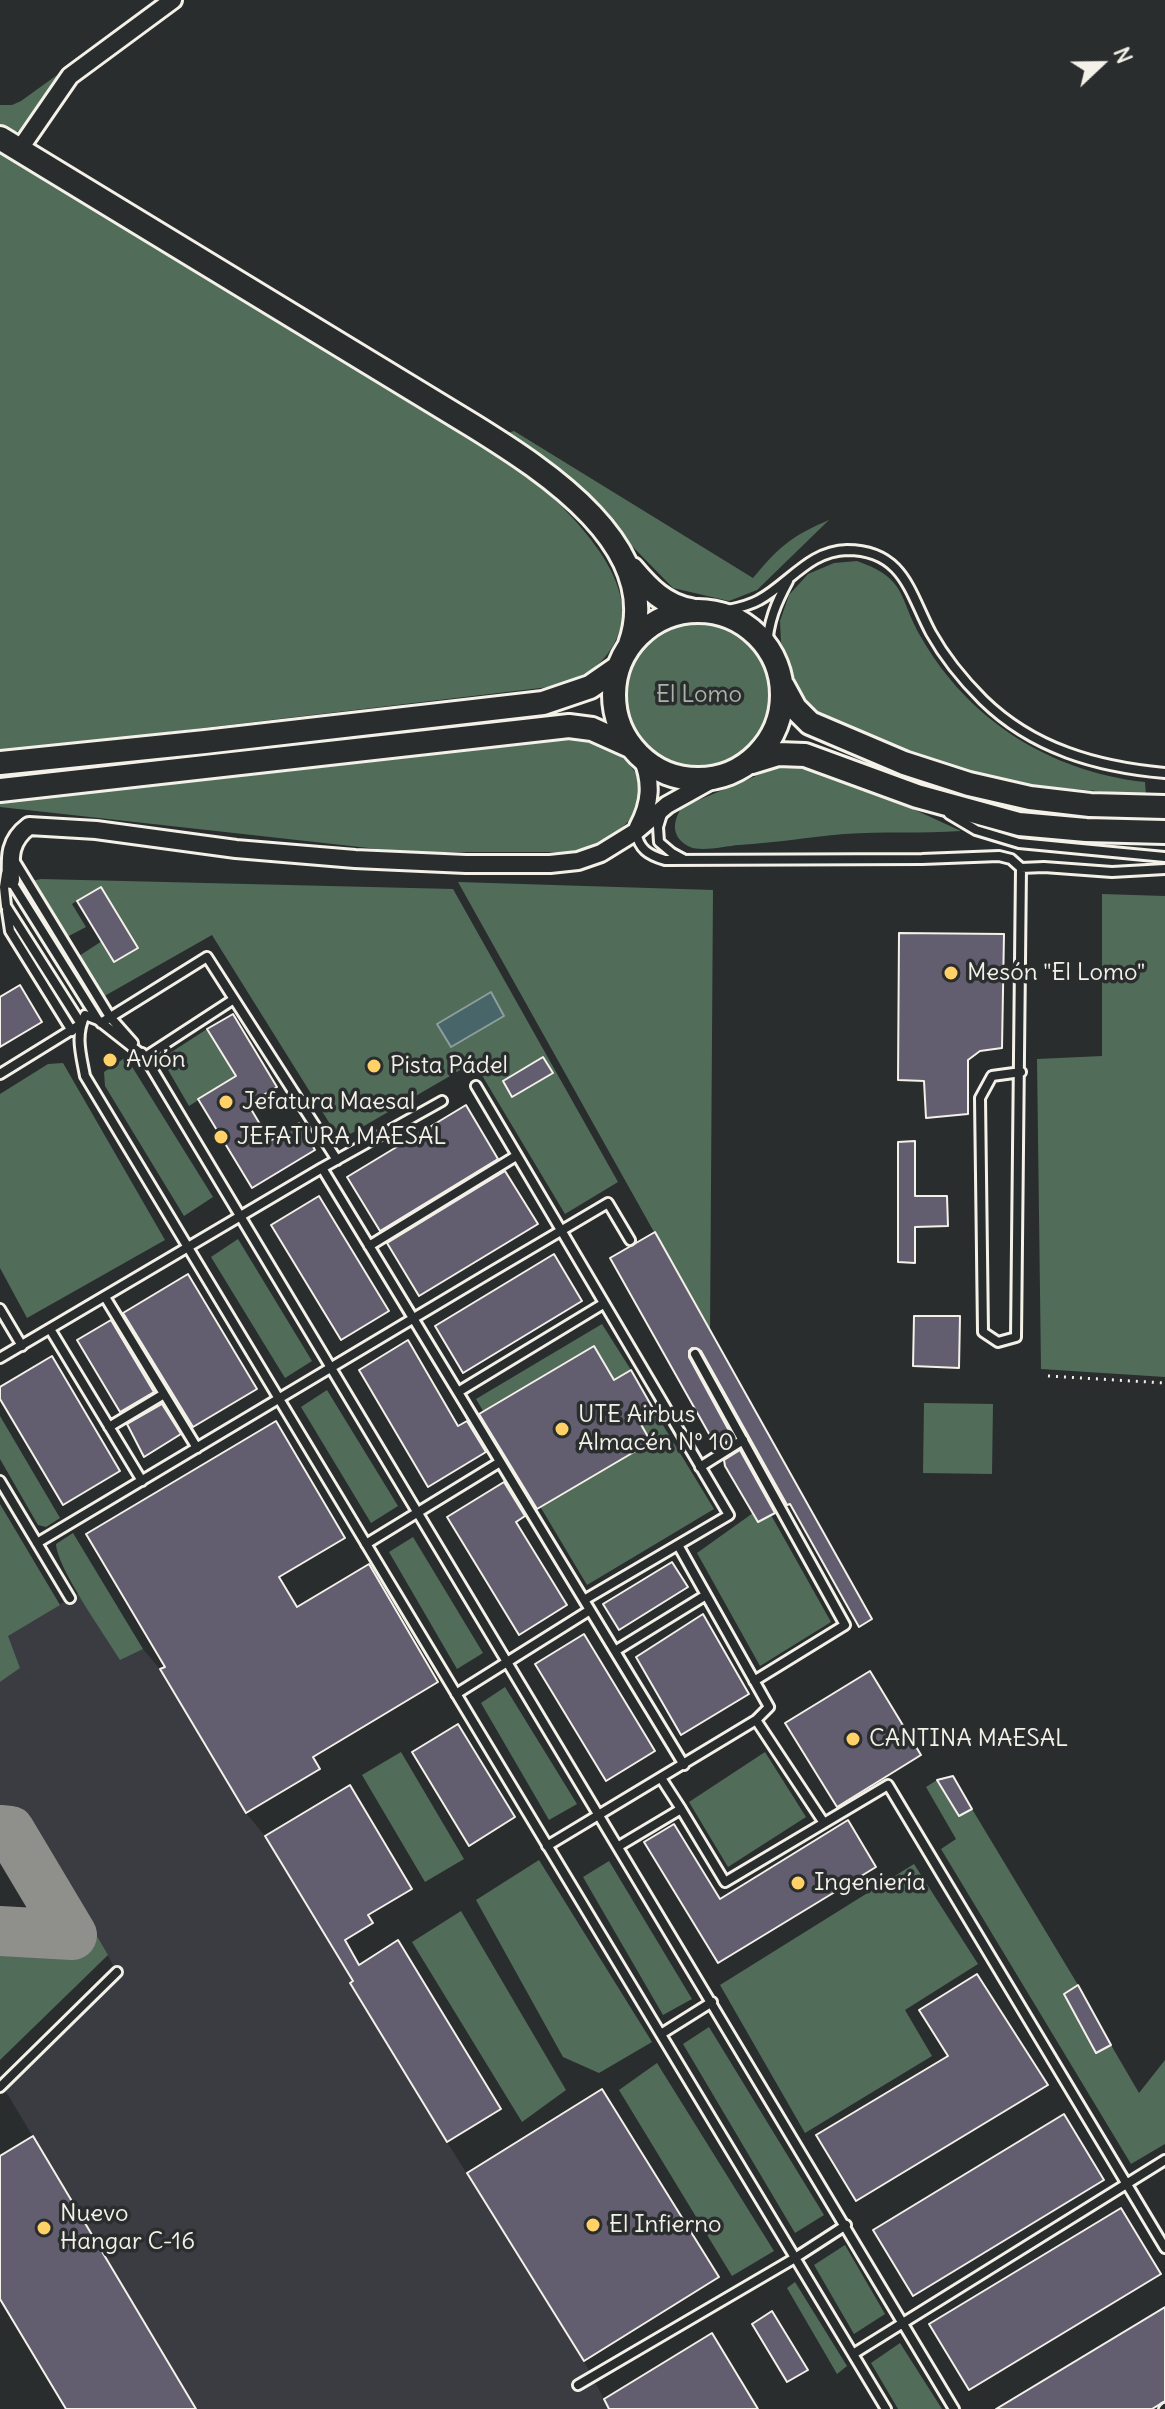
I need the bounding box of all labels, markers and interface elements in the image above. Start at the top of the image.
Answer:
north arrow [1061,24,1141,104]
text: N [1107,43,1139,67]
park label: El Lomo [656,681,742,709]
place label: Mesón "El Lomo" [967,959,1145,987]
marker: Mesón "El Lomo" [942,964,960,982]
place label: Avión [126,1046,186,1074]
marker: Avión [101,1051,119,1069]
place label: Pista Pádel [390,1052,508,1080]
marker: Pista Pádel [365,1057,383,1075]
place label: Jefatura Maesal [242,1088,415,1116]
marker: Jefatura Maesal [217,1093,235,1111]
place label: JEFATURA MAESAL [237,1123,446,1151]
marker: JEFATURA MAESAL [212,1128,230,1146]
place label: UTE Airbus Almacén Nº 10 [578,1401,734,1457]
marker: UTE Airbus Almacén Nº 10 [553,1420,571,1438]
place label: CANTINA MAESAL [869,1725,1068,1753]
marker: CANTINA MAESAL [844,1730,862,1748]
place label: Ingeniería [814,1869,926,1897]
marker: Ingeniería [789,1874,807,1892]
place label: Nuevo Hangar C-16 [60,2200,195,2256]
place label: El Infierno [609,2211,722,2239]
marker: El Infierno [584,2216,602,2234]
marker: Nuevo Hangar C-16 [35,2219,53,2237]

